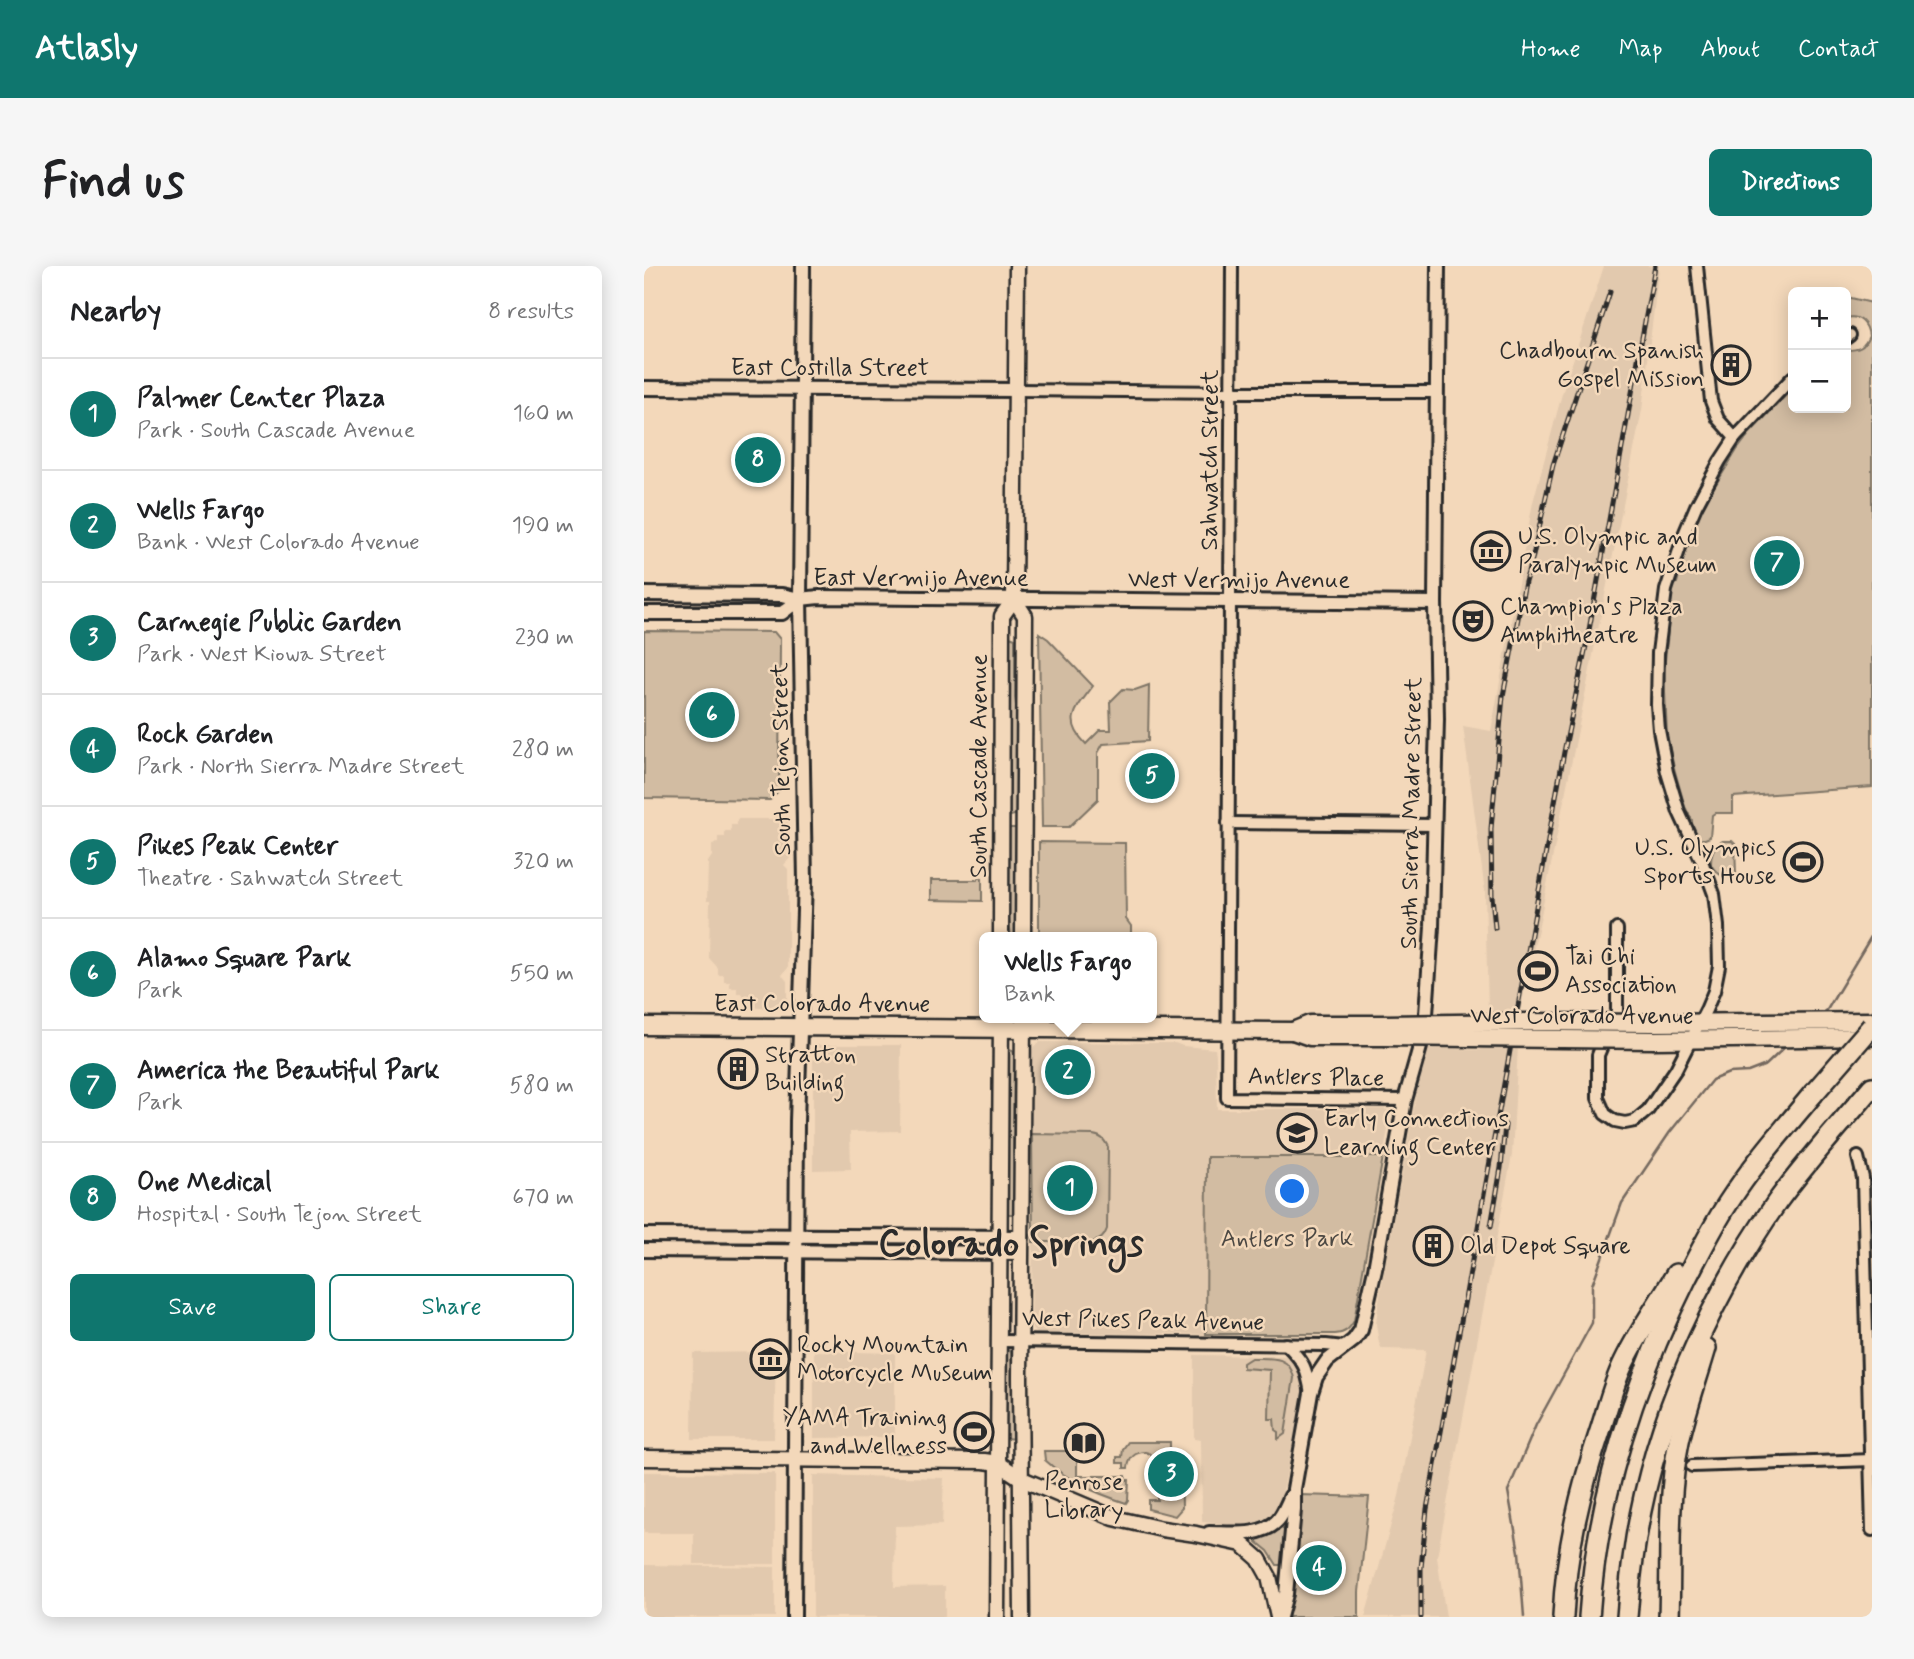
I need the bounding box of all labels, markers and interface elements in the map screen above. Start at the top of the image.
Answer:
text: Atlasly [35,27,138,71]
text: Home [1521,34,1581,65]
text: Map [1619,34,1663,65]
text: About [1701,34,1760,65]
text: Contact [1798,34,1879,65]
button: Directions [1709,149,1872,216]
text: Find us [42,150,185,215]
map controls [1788,287,1851,413]
button: + [1788,287,1851,350]
text: Nearby [70,292,161,331]
text: 8 results [488,297,574,327]
place label: Chadbourn Spanish Gospel Mission [1499,336,1704,395]
building icon: Chadbourn Spanish Gospel Mission [1710,344,1752,386]
button: − [1788,350,1851,413]
street label: East Costilla Street [731,353,929,384]
street label: Sahwatch Street [1195,370,1226,550]
text: Palmer Center Plaza [137,382,385,416]
text: 1 [88,399,98,429]
text: 160 m [513,399,574,429]
text: Park · South Cascade Avenue [137,416,415,446]
pin: 8 [735,434,781,486]
text: Wells Fargo [137,494,264,528]
text: 2 [87,511,99,541]
text: 190 m [512,511,574,541]
place label: U.S. Olympic and Paralympic Museum [1518,522,1717,581]
text: Bank · West Colorado Avenue [137,528,420,558]
museum icon: U.S. Olympic and Paralympic Museum [1470,530,1512,572]
pin: 7 [1754,537,1800,589]
street label: East Vermijo Avenue [813,563,1029,594]
street label: West Vermijo Avenue [1128,565,1350,596]
place label: Champion's Plaza Amphitheatre [1500,592,1683,651]
theatre icon: Champion's Plaza Amphitheatre [1452,600,1494,642]
text: Carnegie Public Garden [137,606,402,640]
text: 3 [88,623,98,653]
text: 230 m [515,623,574,653]
text: Park · West Kiowa Street [137,640,387,670]
street label: South Cascade Avenue [964,654,995,878]
street label: South Tejon Street [765,662,799,856]
street label: South Sierra Madre Street [1394,677,1430,949]
pin: 6 [689,689,735,741]
text: Rock Garden [137,718,273,752]
text: 4 [86,735,100,765]
text: 280 m [512,735,574,765]
pin: 5 [1129,750,1175,802]
text: Park · North Sierra Madre Street [137,752,465,782]
text: Pikes Peak Center [137,830,338,864]
place label: U.S. Olympics Sports House [1635,833,1776,892]
sports icon: U.S. Olympics Sports House [1782,841,1824,883]
text: 5 [86,847,100,877]
text: 320 m [513,847,574,877]
text: Theatre · Sahwatch Street [137,864,403,894]
popup [979,932,1157,1023]
text: Alamo Square Park [137,942,351,976]
place label: Tai Chi Association [1565,942,1677,1001]
text: Wells Fargo [1004,946,1132,980]
sports icon: Tai Chi Association [1517,950,1559,992]
text: 6 [87,959,99,989]
text: 550 m [510,959,574,989]
text: Park [137,976,183,1006]
text: Bank [1004,980,1055,1010]
street label: East Colorado Avenue [714,989,930,1020]
street label: West Colorado Avenue [1470,1001,1694,1032]
place label: Stratton Building [765,1040,856,1102]
pin: 2 [1045,1046,1091,1098]
building icon: Stratton Building [717,1048,759,1090]
text: America the Beautiful Park [137,1054,439,1088]
street label: Antlers Place [1248,1061,1384,1095]
text: 7 [86,1071,100,1101]
text: 580 m [509,1071,574,1101]
text: Park [137,1088,183,1118]
place label: Early Connections Learning Center [1324,1104,1509,1166]
school or university icon: Early Connections Learning Center [1276,1112,1318,1154]
pin: 1 [1047,1162,1093,1214]
text: One Medical [137,1166,272,1200]
your location [1275,1174,1309,1208]
text: 8 [87,1183,99,1213]
text: 670 m [512,1183,574,1213]
text: Hospital · South Tejon Street [137,1200,422,1230]
district label: Colorado Springs [878,1220,1144,1273]
park label: Antlers Park [1221,1224,1353,1255]
building icon: Old Depot Square [1412,1225,1454,1267]
place label: Old Depot Square [1460,1231,1631,1262]
button: Save [70,1274,315,1341]
button: Share [329,1274,574,1341]
street label: West Pikes Peak Avenue [1022,1303,1264,1339]
place label: Rocky Mountain Motorcycle Museum [797,1330,992,1389]
museum icon: Rocky Mountain Motorcycle Museum [749,1338,791,1380]
place label: YAMA Training and Wellness [782,1403,947,1462]
sports icon: YAMA Training and Wellness [953,1411,995,1453]
library icon: Penrose Library [1063,1422,1105,1464]
pin: 3 [1148,1448,1194,1500]
place label: Penrose Library [1044,1467,1124,1526]
pin: 4 [1296,1542,1342,1594]

